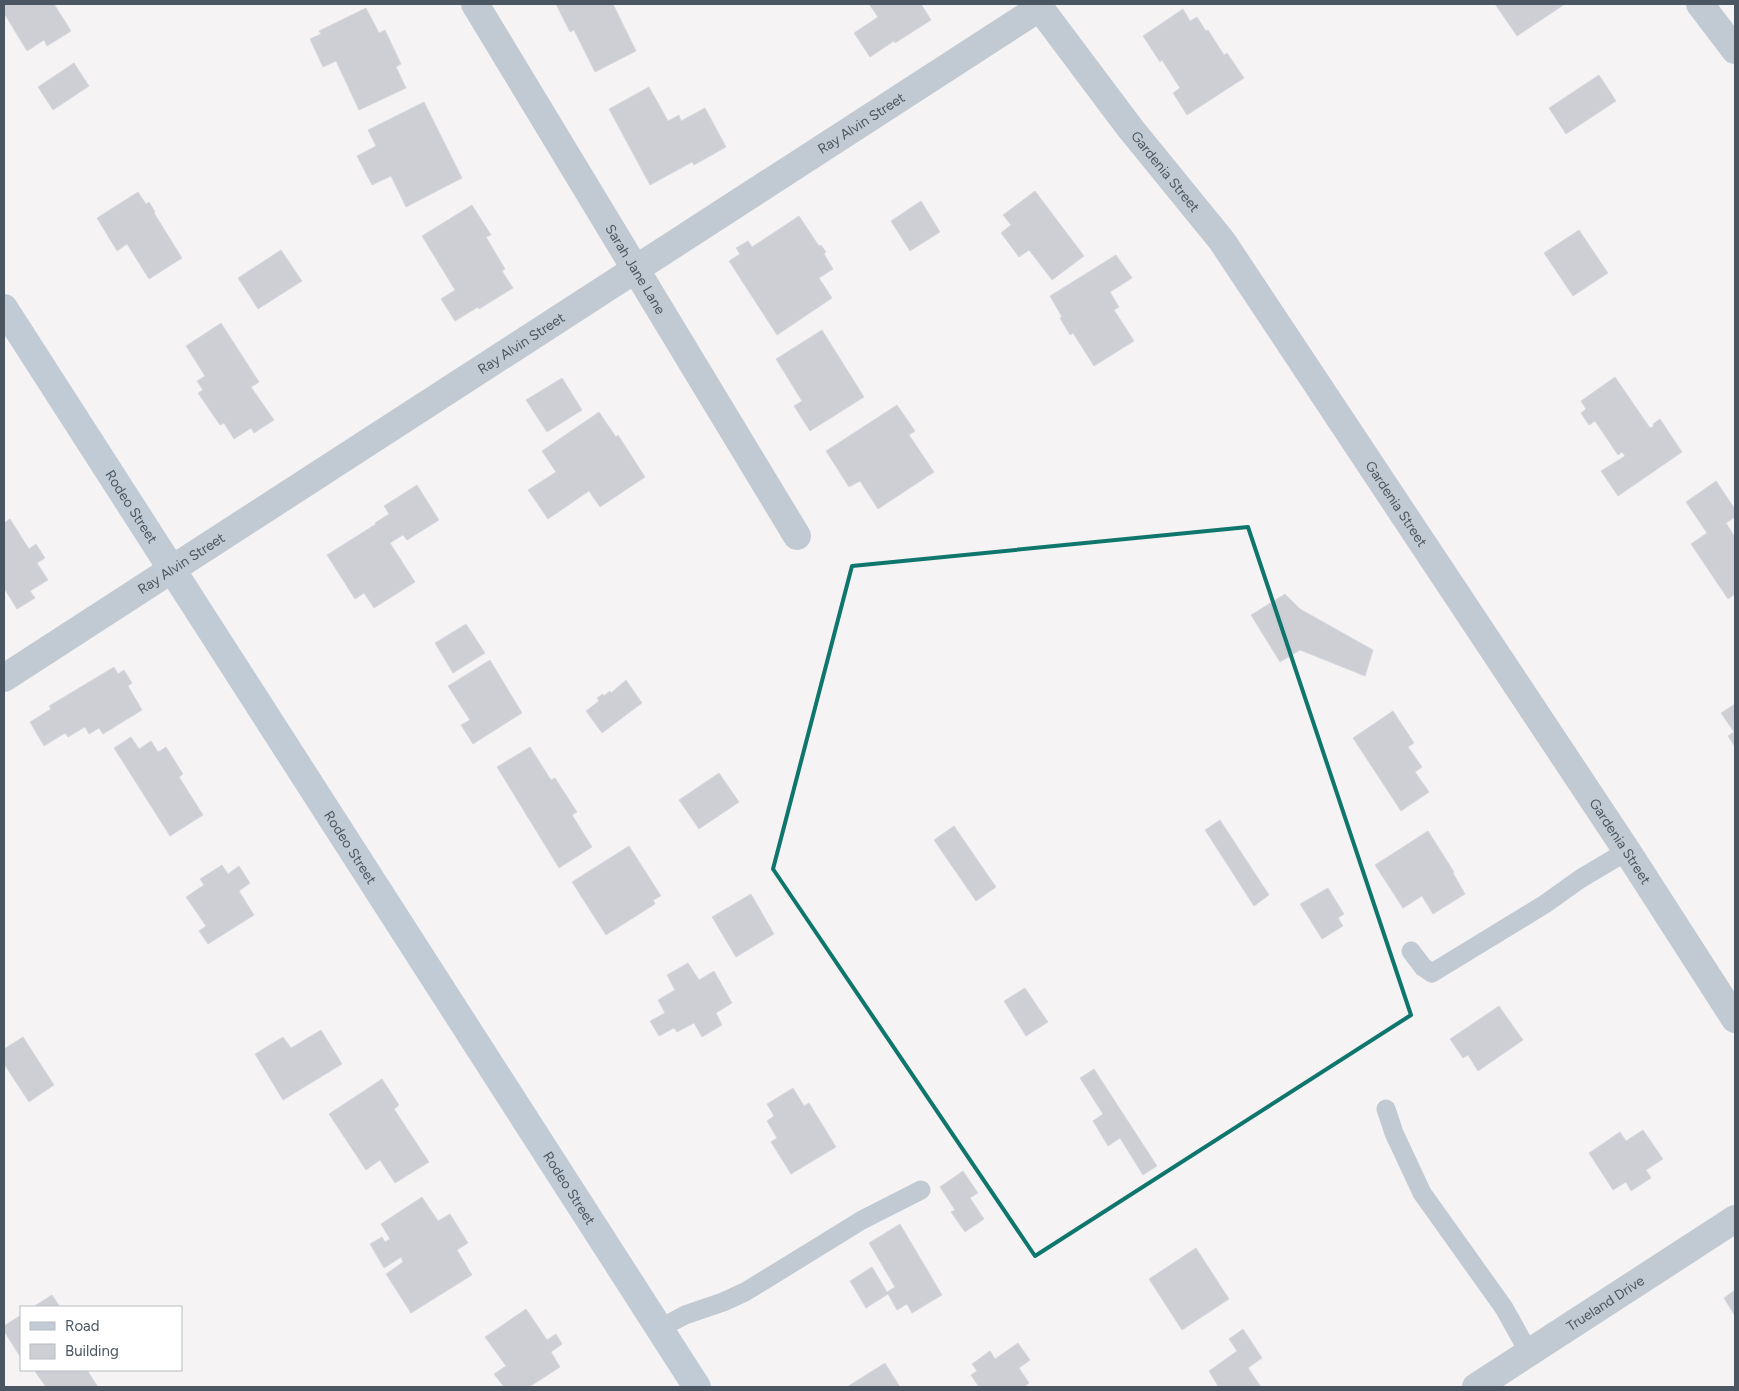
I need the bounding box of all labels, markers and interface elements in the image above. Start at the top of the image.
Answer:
street label: Ray Alvin Street [815,89,908,158]
street label: Gardenia Street [1127,128,1203,216]
street label: Sarah Jane Lane [601,221,669,318]
street label: Ray Alvin Street [475,309,568,378]
street label: Gardenia Street [1361,458,1431,550]
street label: Rodeo Street [101,467,161,547]
street label: Ray Alvin Street [135,529,228,598]
street label: Gardenia Street [1585,795,1654,888]
street label: Rodeo Street [320,808,380,887]
street label: Rodeo Street [539,1149,599,1228]
street label: Trueland Drive [1563,1272,1648,1335]
legend [20,1306,182,1371]
text: Road [65,1317,100,1335]
text: Building [65,1342,119,1360]

